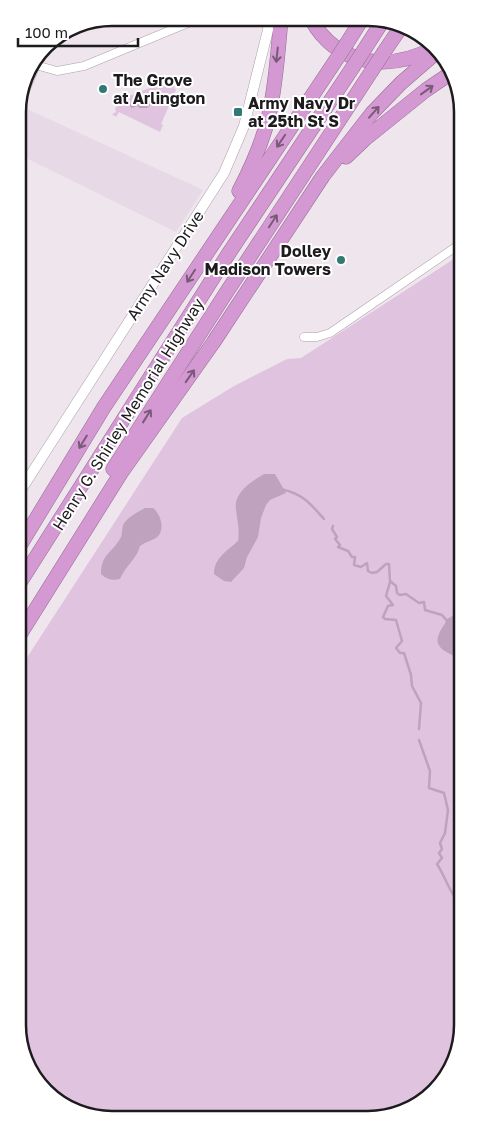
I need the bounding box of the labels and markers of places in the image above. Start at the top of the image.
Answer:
place label: The Grove at Arlington [113,70,205,108]
marker: The Grove at Arlington [97,83,109,95]
place label: Army Navy Dr at 25th St S [248,93,355,131]
marker: Army Navy Dr at 25th St S [232,106,244,118]
place label: Dolley Madison Towers [205,241,331,279]
marker: Dolley Madison Towers [335,254,347,266]

